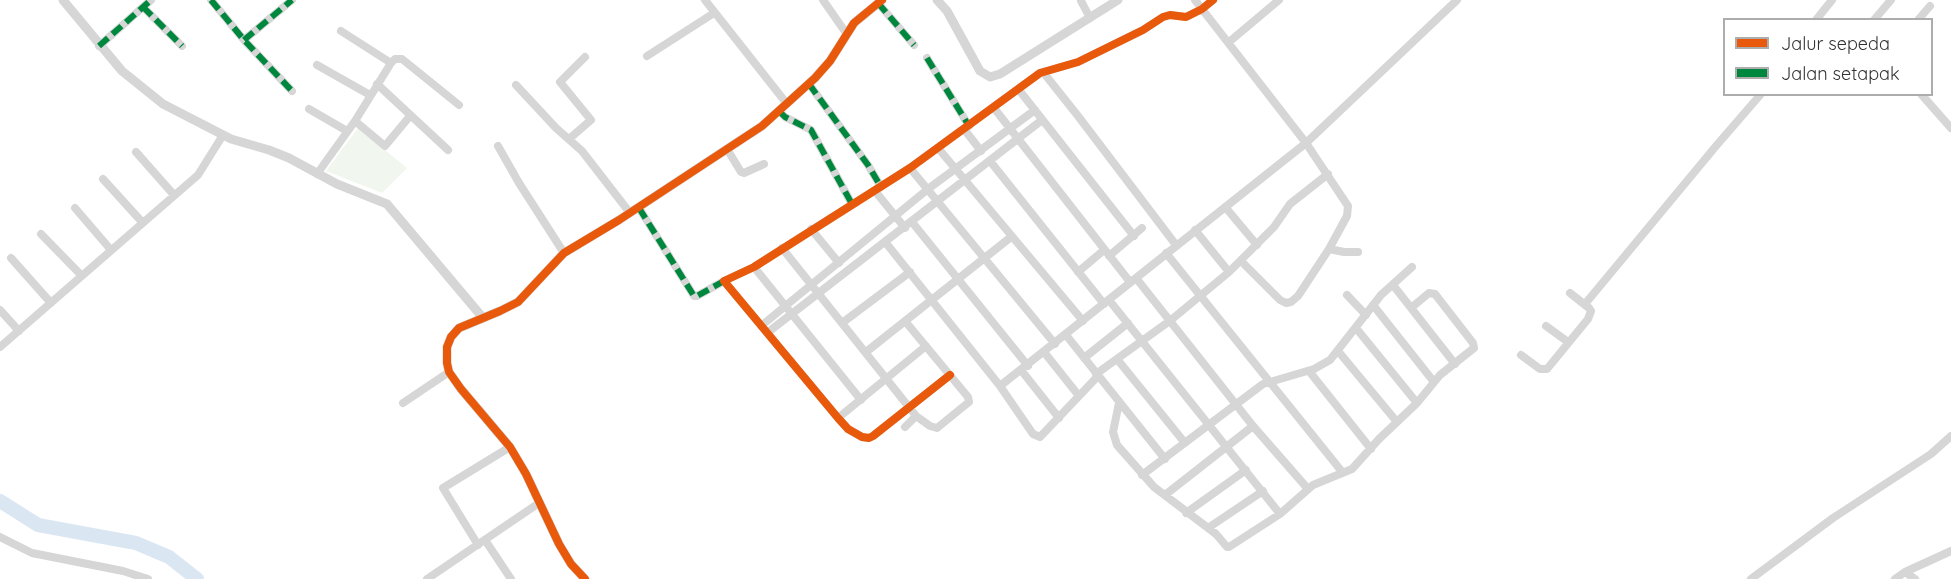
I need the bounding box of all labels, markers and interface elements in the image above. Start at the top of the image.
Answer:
legend [1723,18,1933,96]
text: Jalur sepeda [1781,32,1890,55]
text: Jalan setapak [1781,62,1900,85]

